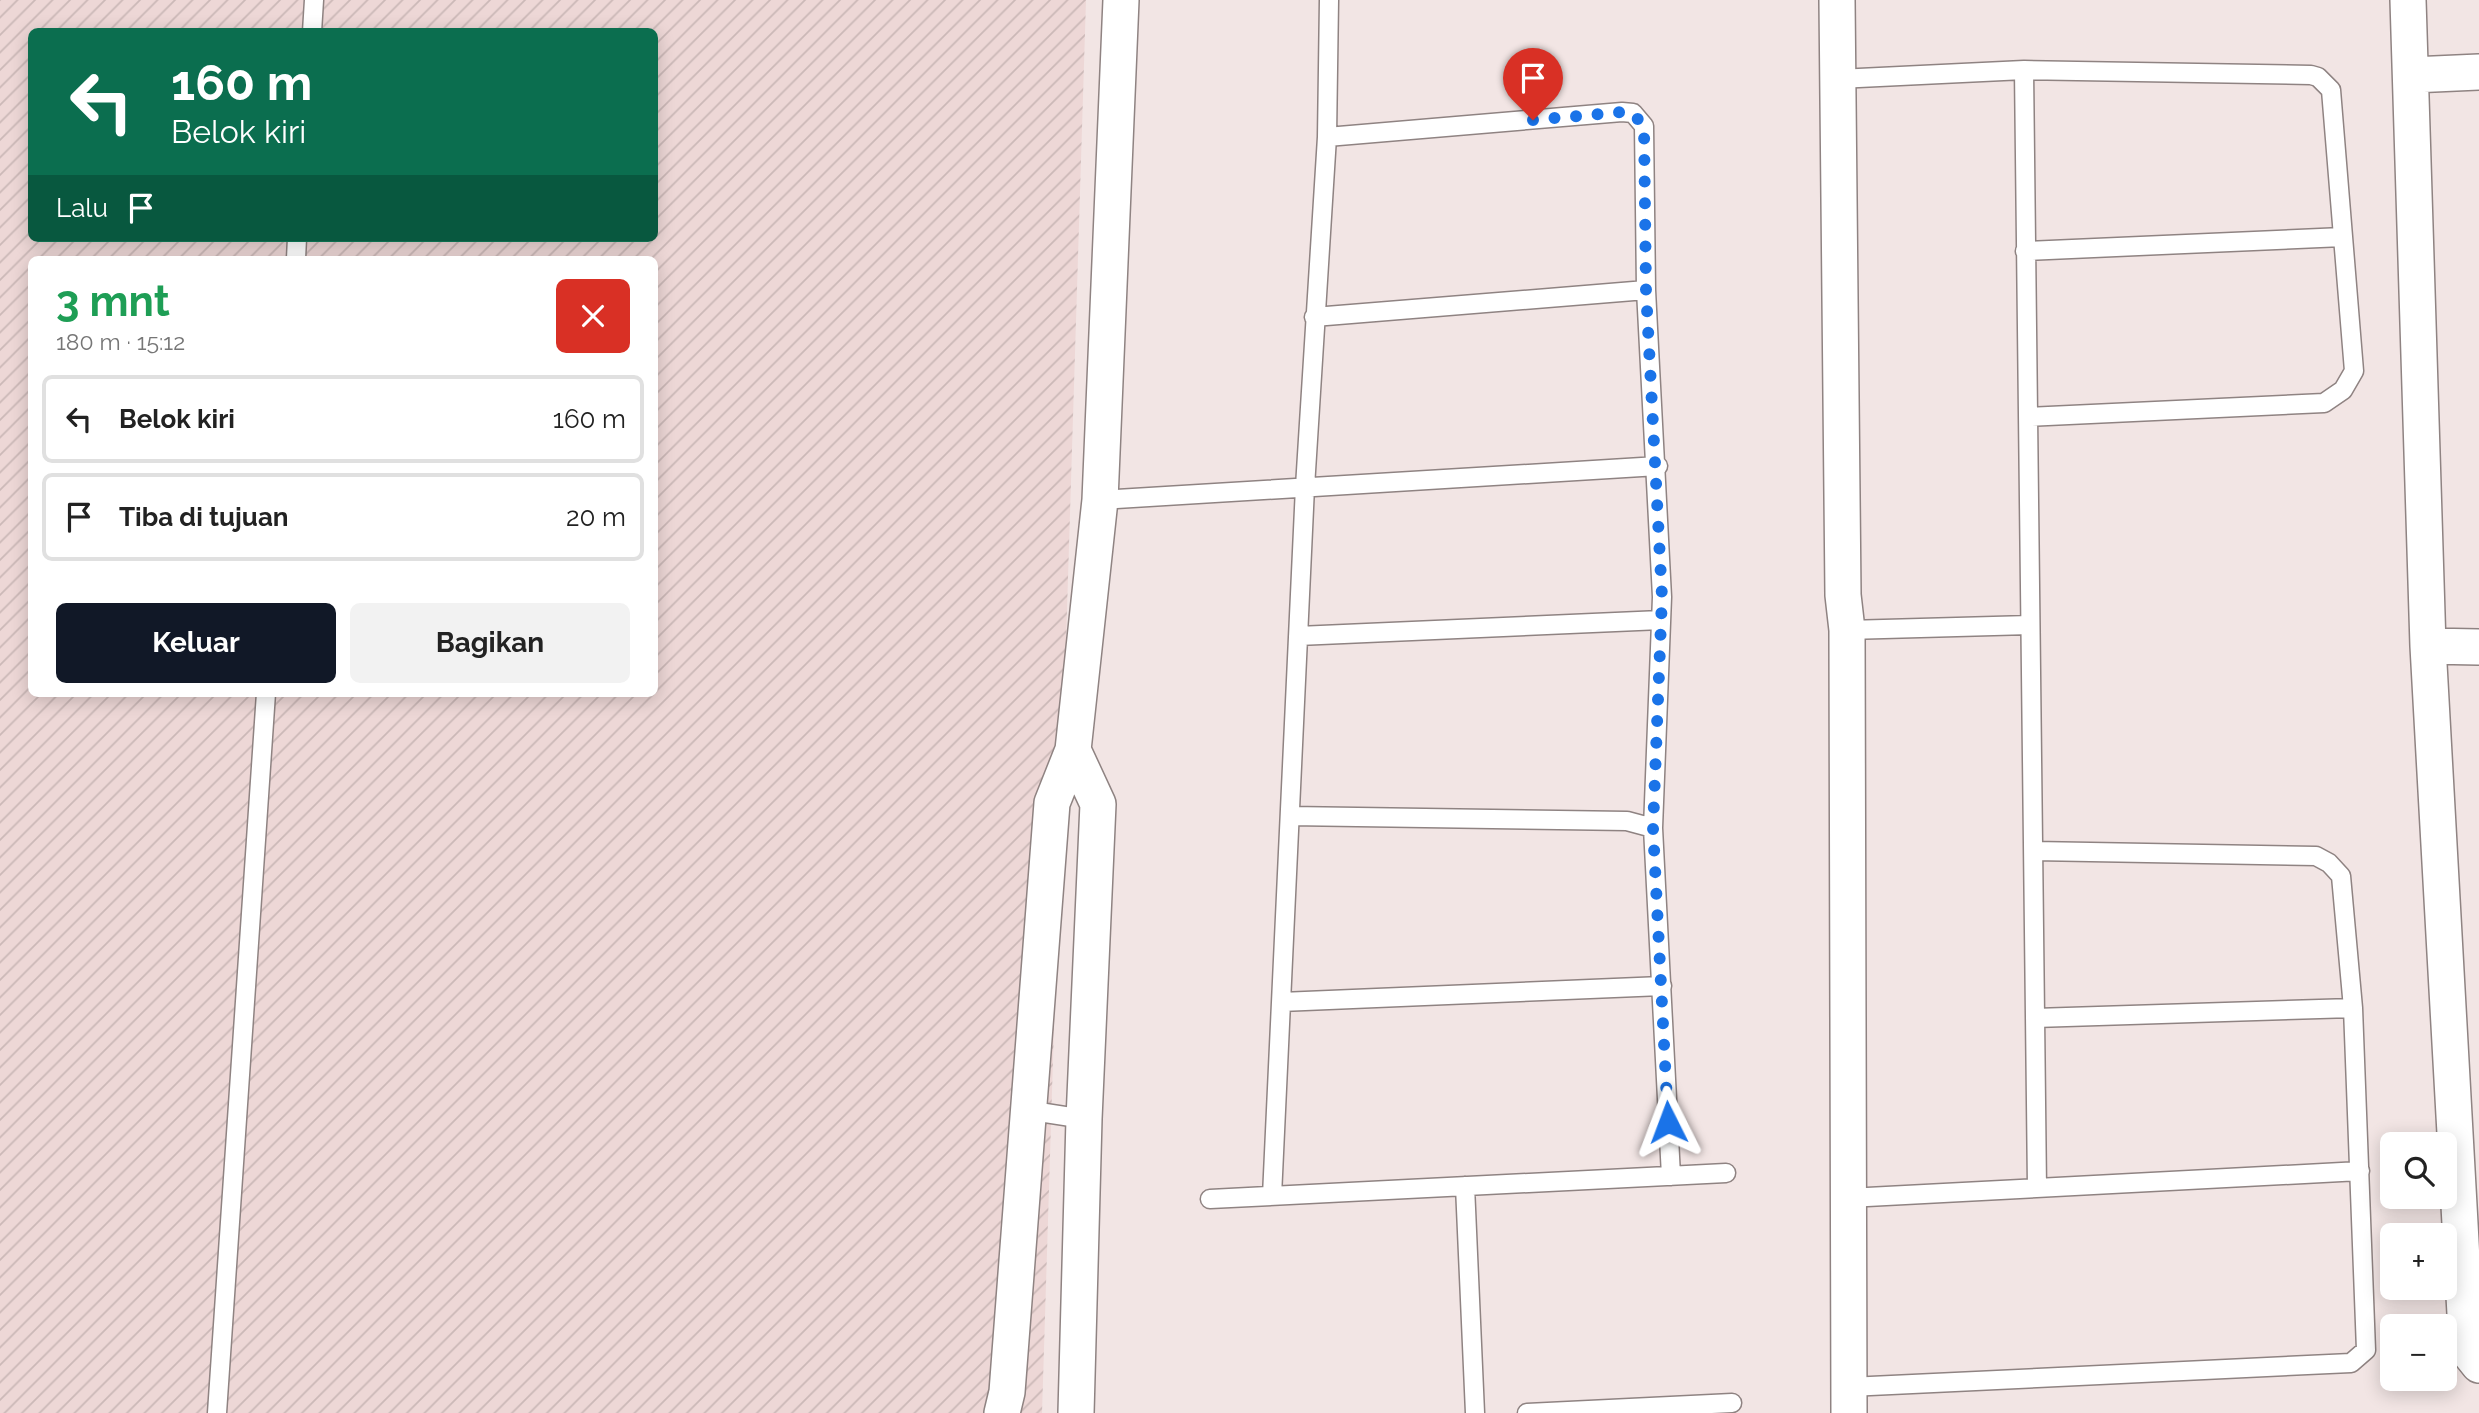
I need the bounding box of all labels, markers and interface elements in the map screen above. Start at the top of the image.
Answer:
pin [1503,48,1563,120]
text: 160 m [171,54,312,111]
icon: left [56,56,147,147]
icon: arrive [1514,59,1552,97]
text: Belok kiri [171,113,306,150]
icon: arrive [122,189,160,227]
text: Lalu [56,193,108,223]
text: 3 mnt [56,277,170,326]
button: close [556,279,630,353]
text: 180 m · 15:12 [56,328,185,355]
icon: left [60,400,98,438]
text: Belok kiri [119,404,235,434]
text: 160 m [553,404,626,434]
icon: arrive [60,498,98,536]
text: Tiba di tujuan [119,502,289,532]
text: 20 m [566,502,626,532]
button: Keluar [56,603,336,683]
button: Bagikan [350,603,630,683]
position arrow [1631,1085,1705,1159]
map controls [2380,1132,2457,1391]
button: search [2380,1132,2457,1209]
button: + [2380,1223,2457,1300]
button: − [2380,1314,2457,1391]

